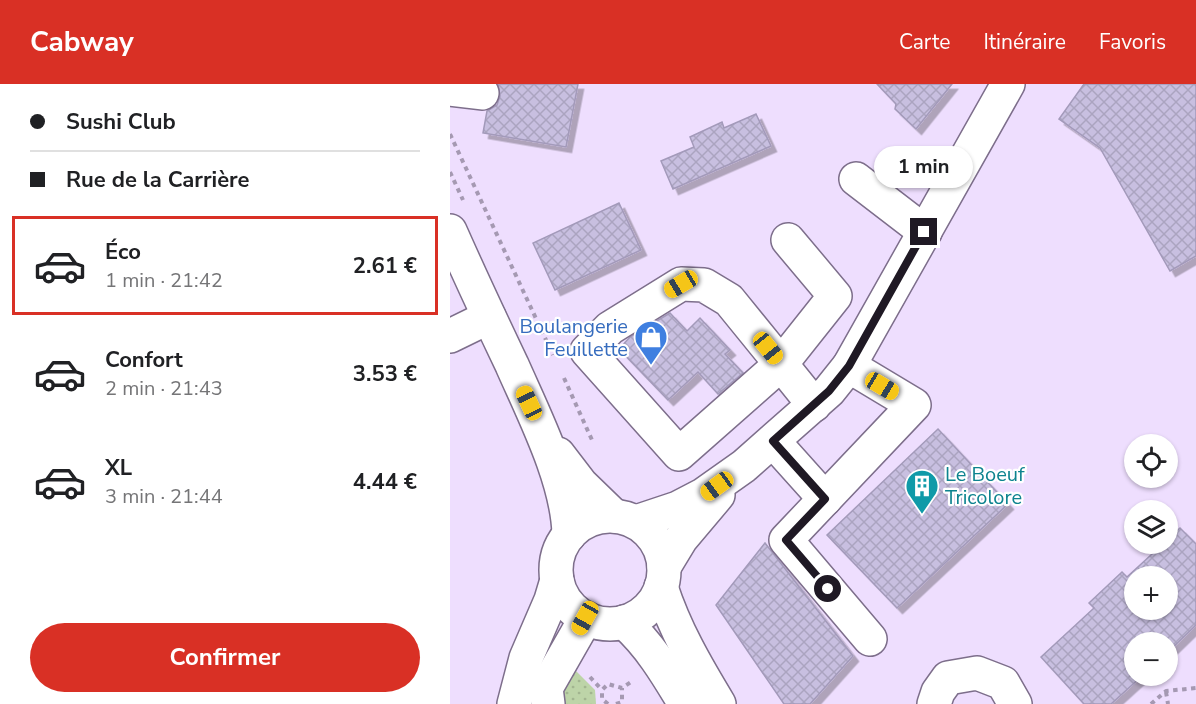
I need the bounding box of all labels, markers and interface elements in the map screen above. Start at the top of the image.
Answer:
text: Cabway [30,23,134,61]
text: Carte [899,28,950,56]
text: Itinéraire [983,28,1066,56]
text: Favoris [1099,28,1166,56]
text: Sushi Club [66,107,176,137]
callout: 1 min [874,145,974,187]
text: 1 min [898,153,949,180]
text: Rue de la Carrière [66,165,249,195]
route end [910,218,937,245]
text: Éco [105,237,141,267]
icon: car [33,239,87,293]
text: 2.61 € [353,251,417,281]
text: 1 min · 21:42 [105,267,223,294]
car [661,267,701,301]
place label: Boulangerie Feuillette [519,313,628,363]
shop icon: Boulangerie Feuillette [633,319,669,366]
car [750,328,786,368]
text: Confort [105,345,183,375]
icon: car [33,347,87,401]
text: 3.53 € [353,359,417,389]
car [862,369,902,403]
text: 2 min · 21:43 [105,375,223,402]
car [513,383,545,423]
map controls [1124,434,1178,686]
button: locate [1124,434,1178,488]
text: XL [105,453,132,483]
icon: car [33,455,87,509]
place label: Le Boeuf Tricolore [945,461,1025,511]
text: 4.44 € [353,467,417,497]
car [697,468,737,504]
building icon: Le Boeuf Tricolore [904,468,940,515]
text: 3 min · 21:44 [105,483,223,510]
button: layers [1124,500,1178,554]
button: + [1124,566,1178,620]
route start [814,575,841,602]
car [568,598,602,638]
button: Confirmer [30,623,420,692]
button: − [1124,632,1178,686]

